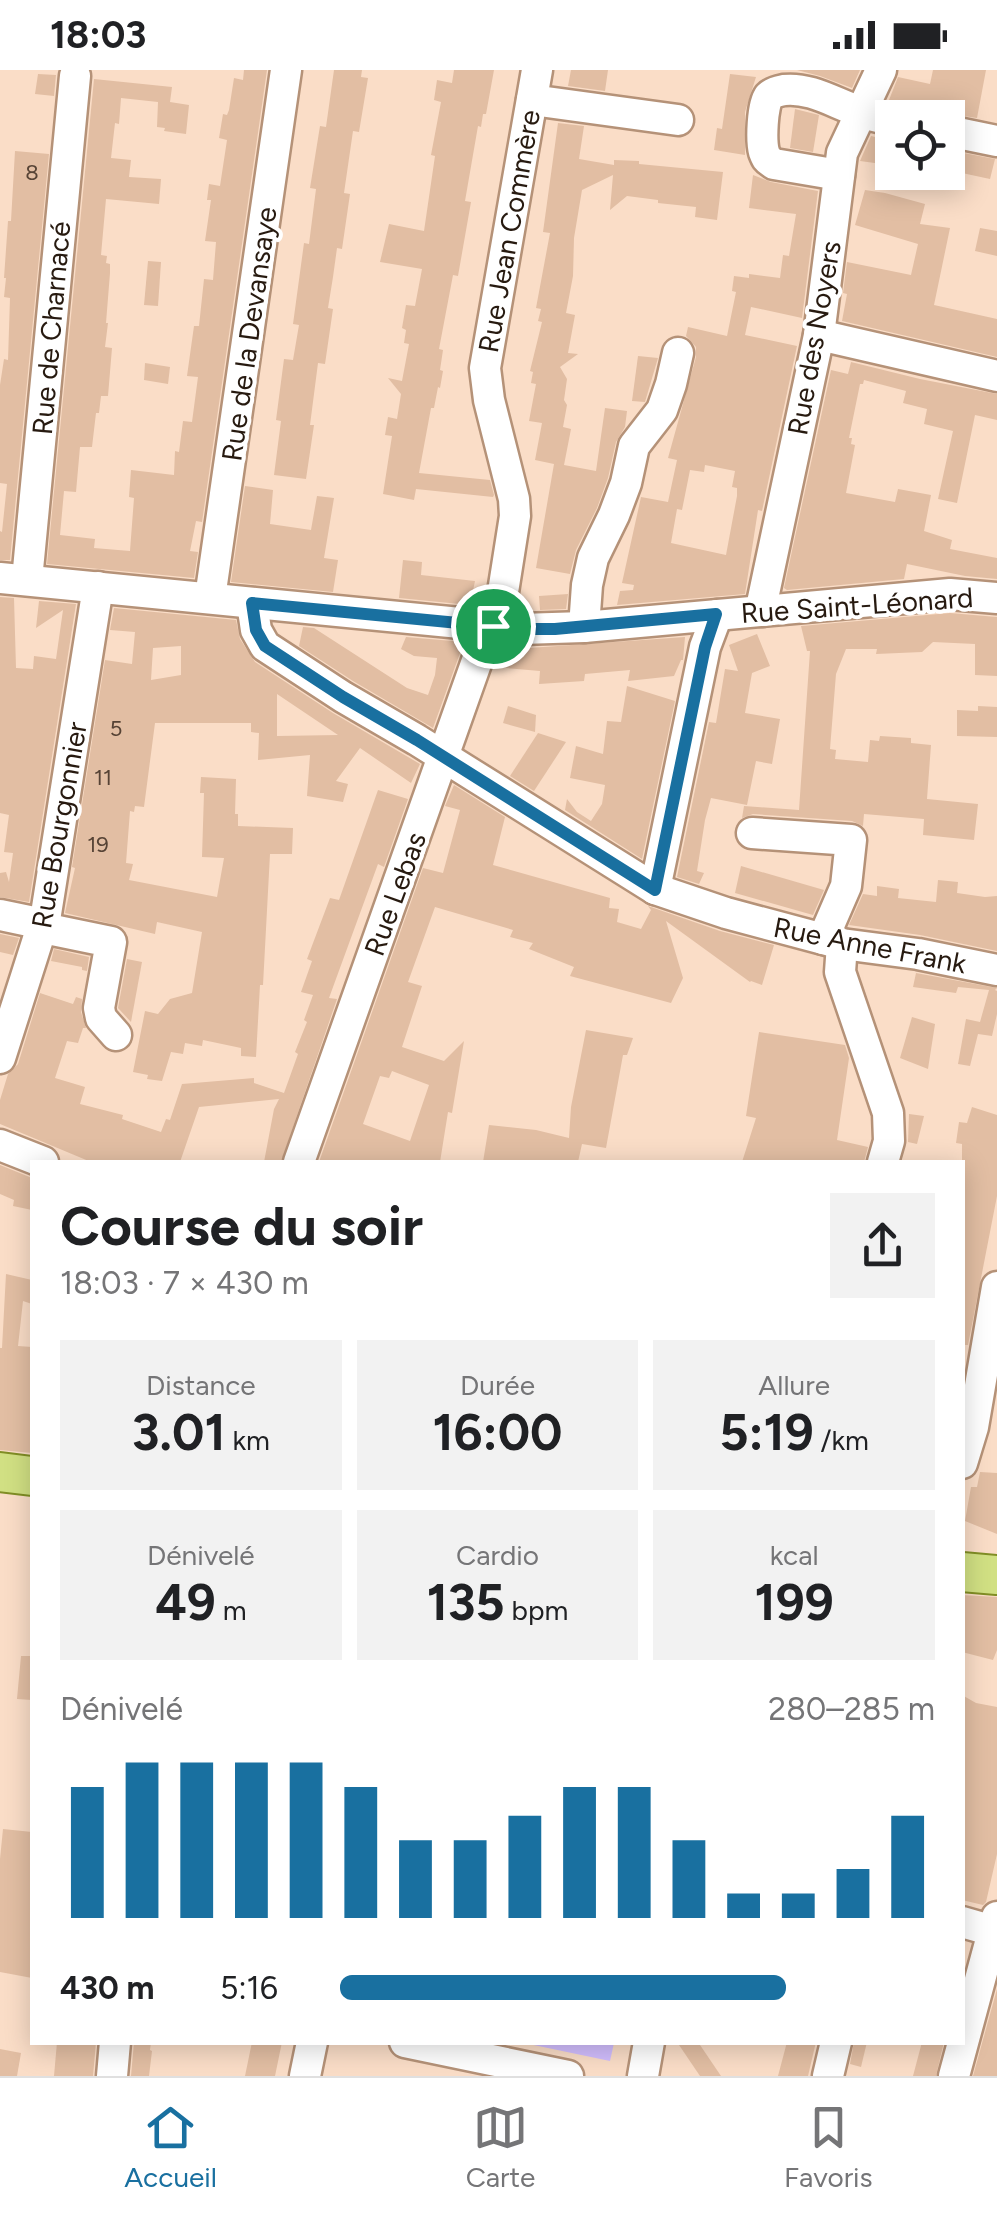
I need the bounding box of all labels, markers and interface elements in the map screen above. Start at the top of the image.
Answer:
text: 18:03 [50,12,146,58]
map controls [875,100,965,190]
button: locate [875,100,965,190]
street label: Rue Jean Commère [471,107,547,355]
house number: 8 [25,159,39,186]
street label: Rue de la Devansaye [214,205,284,463]
street label: Rue de Charnacé [25,220,77,436]
street label: Rue des Noyers [780,238,848,438]
street label: Rue Saint-Léonard [740,580,974,630]
pin [451,584,536,669]
icon: arrive [466,599,521,654]
house number: 5 [110,715,122,742]
street label: Rue Bourgonnier [24,719,94,931]
house number: 11 [94,764,112,791]
street label: Rue Lebas [357,828,433,960]
house number: 19 [87,831,109,858]
street label: Rue Anne Frank [771,910,970,980]
text: Course du soir [60,1193,423,1259]
button: share [830,1193,935,1298]
text: 18:03 · 7 × 430 m [60,1264,309,1302]
text: Distance [146,1368,256,1402]
text: Durée [460,1368,535,1402]
text: Allure [758,1368,830,1402]
text: 3.01 [132,1402,226,1463]
text: 16:00 [433,1402,562,1463]
text: 5:19 [719,1402,814,1463]
text: km [226,1423,270,1457]
text: /km [814,1423,869,1457]
text: Dénivelé [147,1538,255,1572]
text: Cardio [456,1538,539,1572]
text: kcal [770,1538,819,1572]
text: 49 [155,1572,216,1633]
text: 135 [427,1572,505,1633]
text: 199 [755,1572,834,1633]
text: m [216,1593,247,1627]
text: bpm [505,1593,568,1627]
text: Dénivelé [60,1690,183,1728]
text: 280–285 m [768,1690,935,1728]
text: 430 m [60,1969,154,2007]
text: 5:16 [220,1969,278,2007]
tab: Accueil [124,2100,217,2194]
tab: Carte [466,2100,535,2194]
tab: Favoris [784,2100,873,2194]

